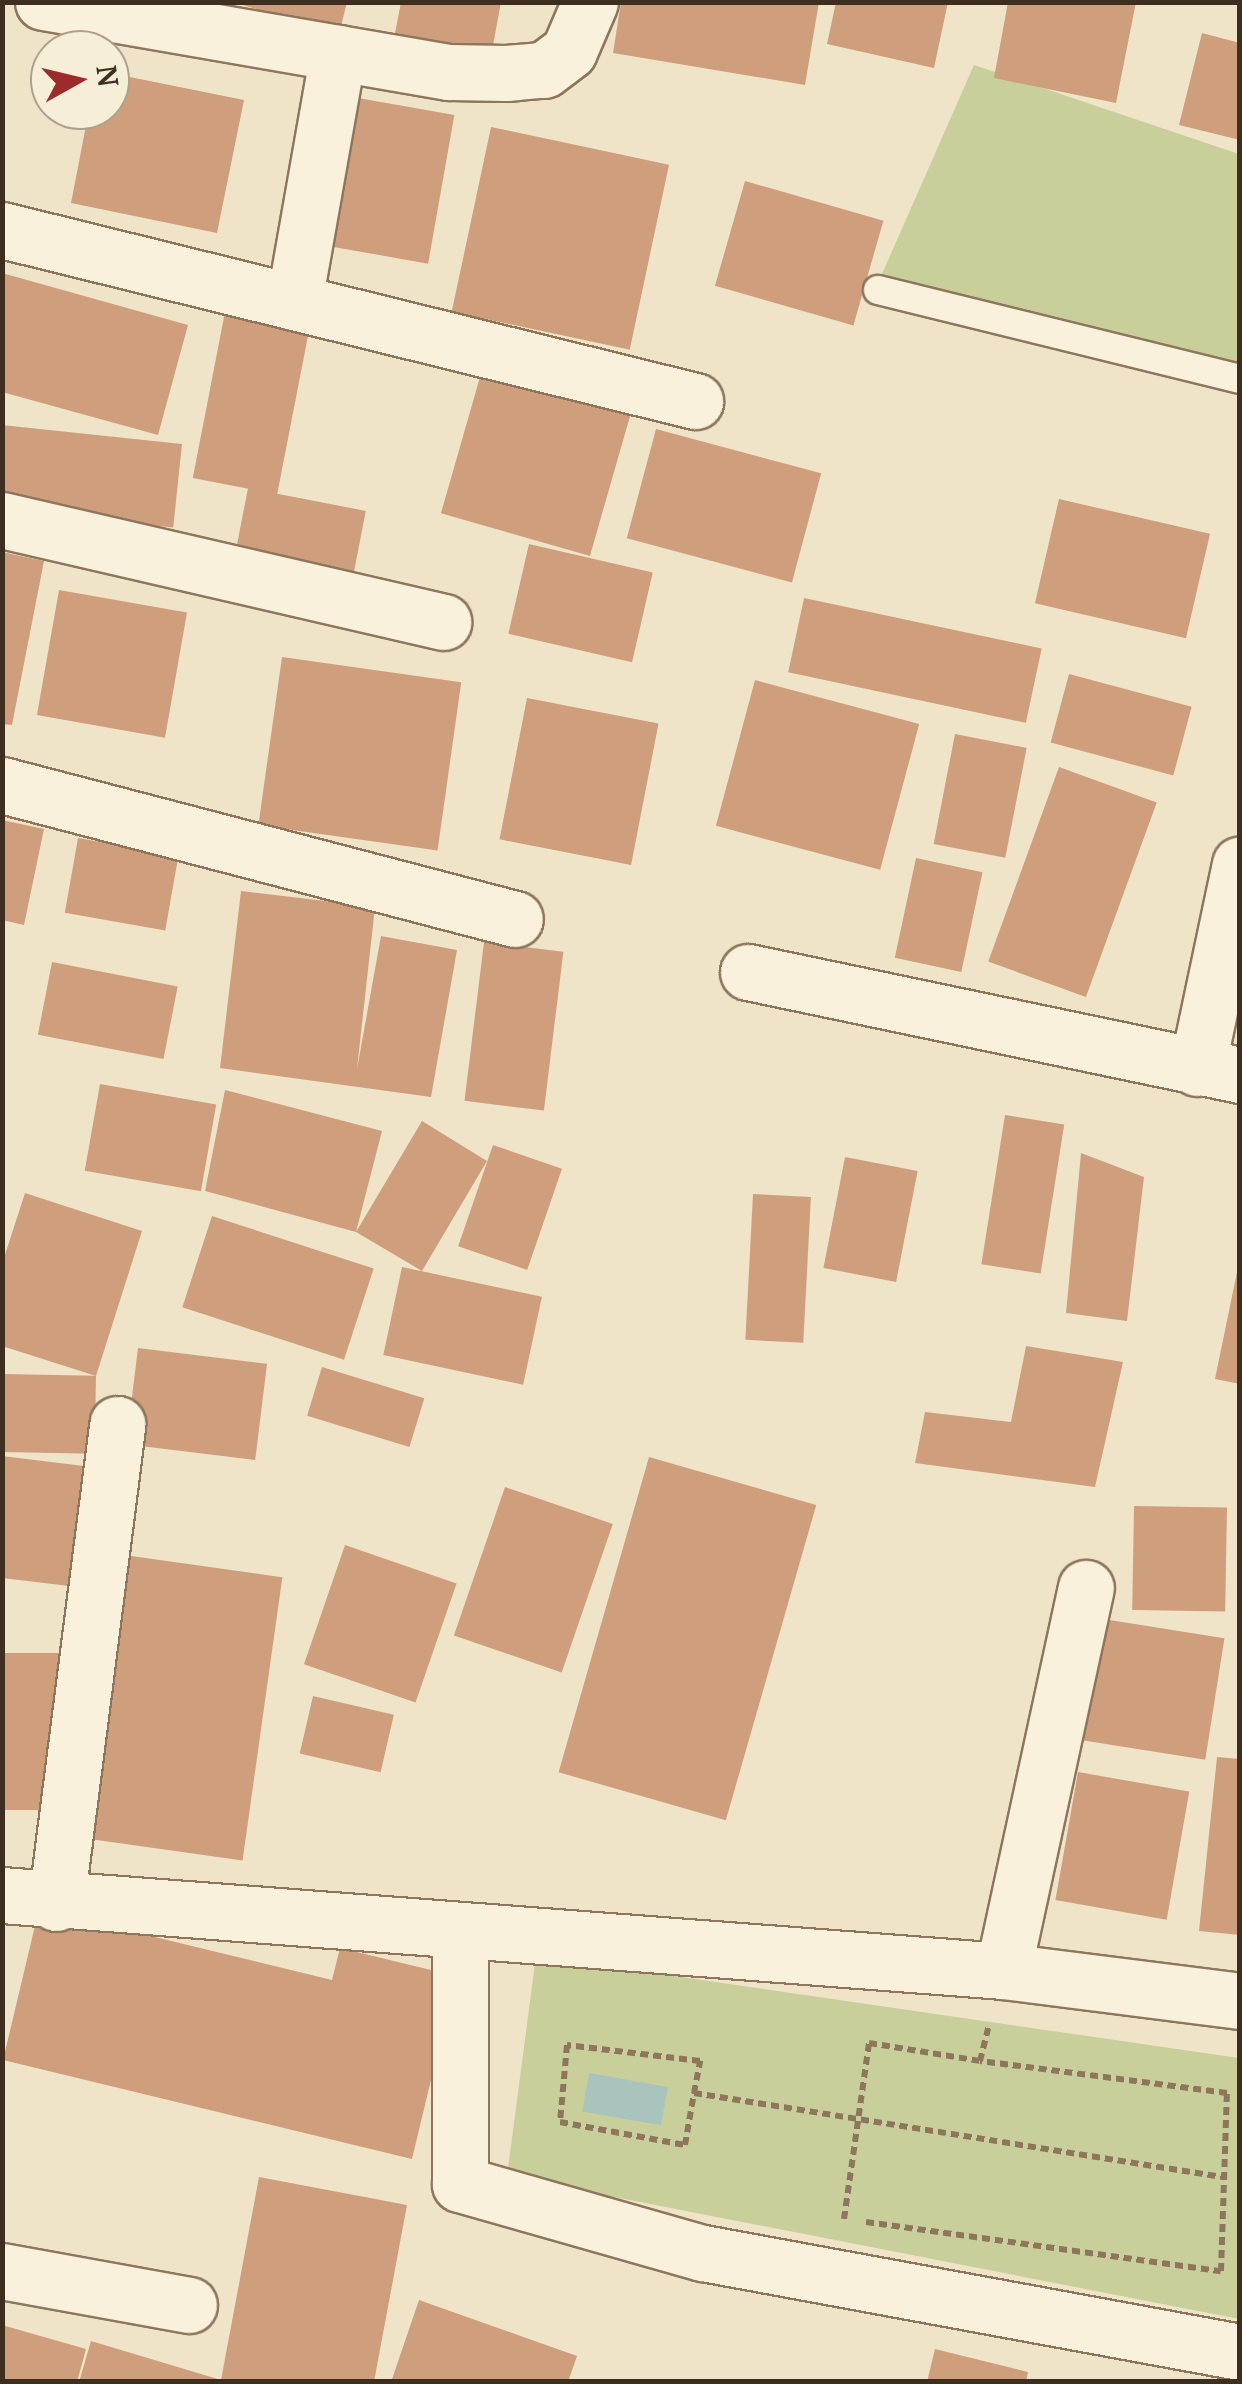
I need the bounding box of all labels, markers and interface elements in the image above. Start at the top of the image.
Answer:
north arrow [30,30,130,130]
text: N [88,63,128,89]

